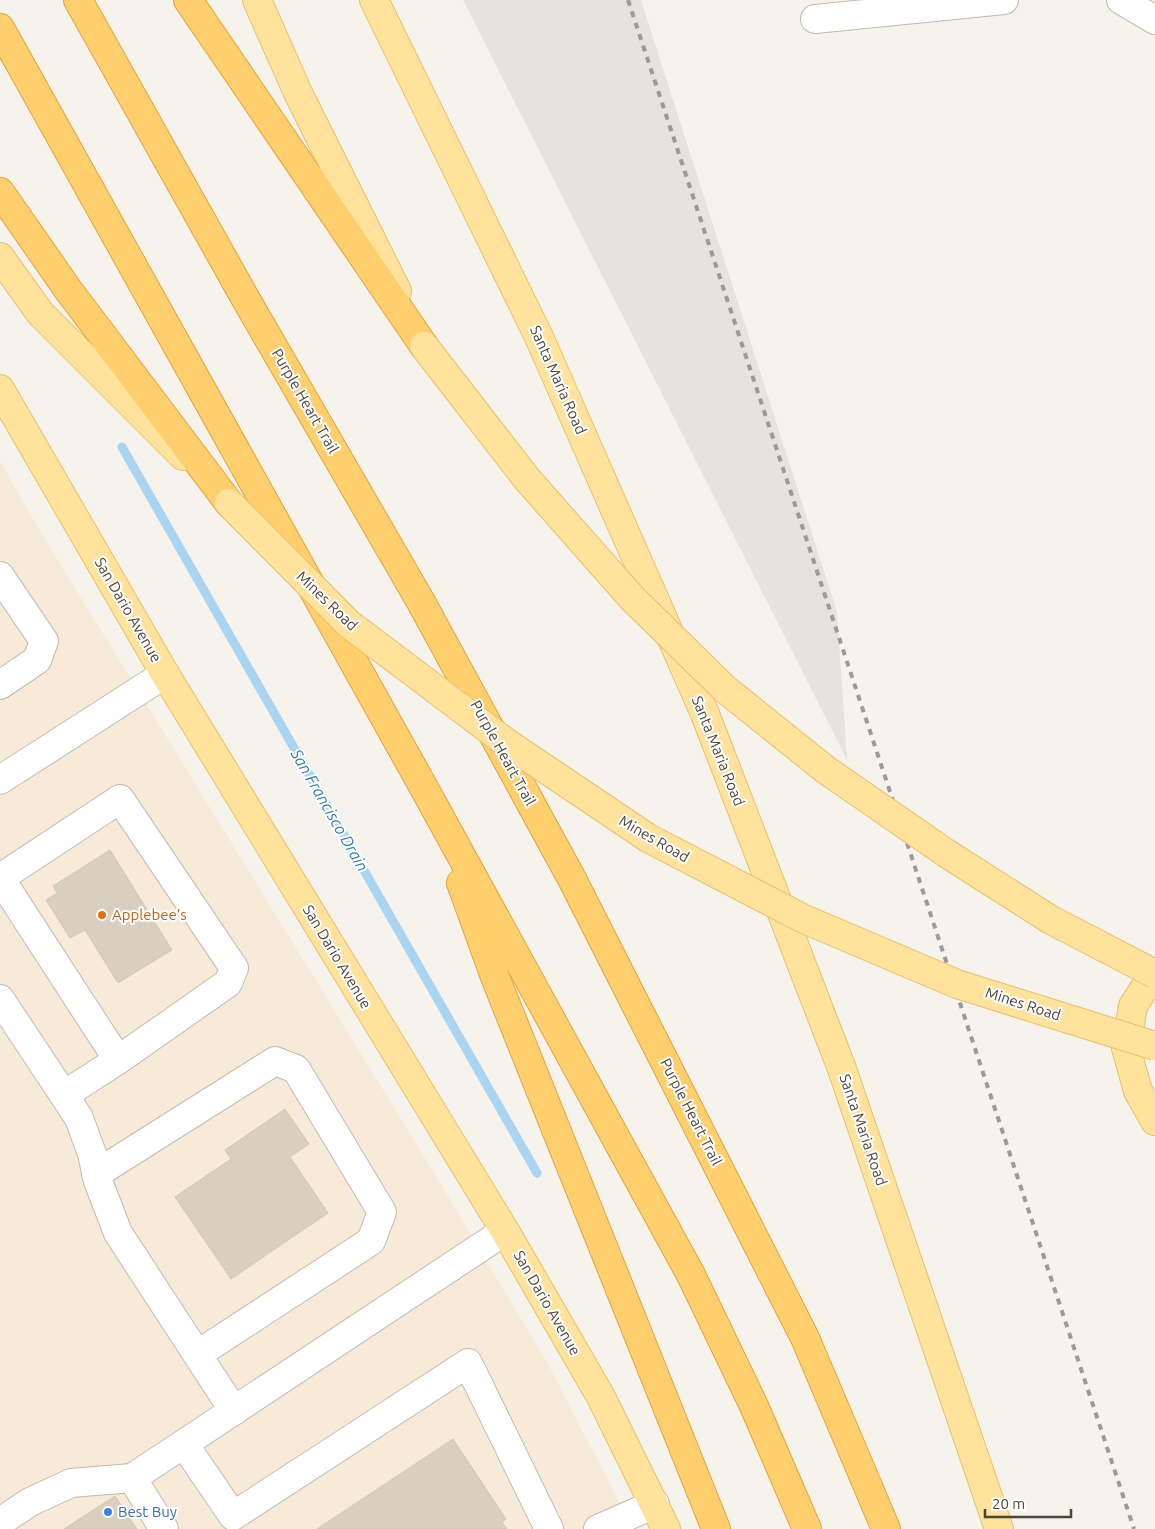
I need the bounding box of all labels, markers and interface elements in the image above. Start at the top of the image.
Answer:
street label: Santa Maria Road [527,323,590,437]
street label: Purple Heart Trail [269,345,342,456]
street label: San Dario Avenue [92,554,165,665]
street label: Mines Road [293,567,361,634]
street label: Santa Maria Road [689,693,748,808]
street label: Purple Heart Trail [467,697,539,808]
water label: San Francisco Drain [287,745,372,874]
street label: Mines Road [616,812,692,865]
street label: San Dario Avenue [300,902,375,1012]
place label: Applebee's [112,906,187,923]
marker: Applebee's [96,909,108,921]
street label: Mines Road [983,983,1063,1024]
street label: Purple Heart Trail [657,1055,726,1168]
street label: Santa Maria Road [836,1072,891,1188]
street label: San Dario Avenue [511,1247,584,1358]
scale bar [985,1486,1071,1518]
text: 20 m [992,1495,1025,1512]
place label: Best Buy [118,1503,177,1520]
marker: Best Buy [102,1506,114,1518]

